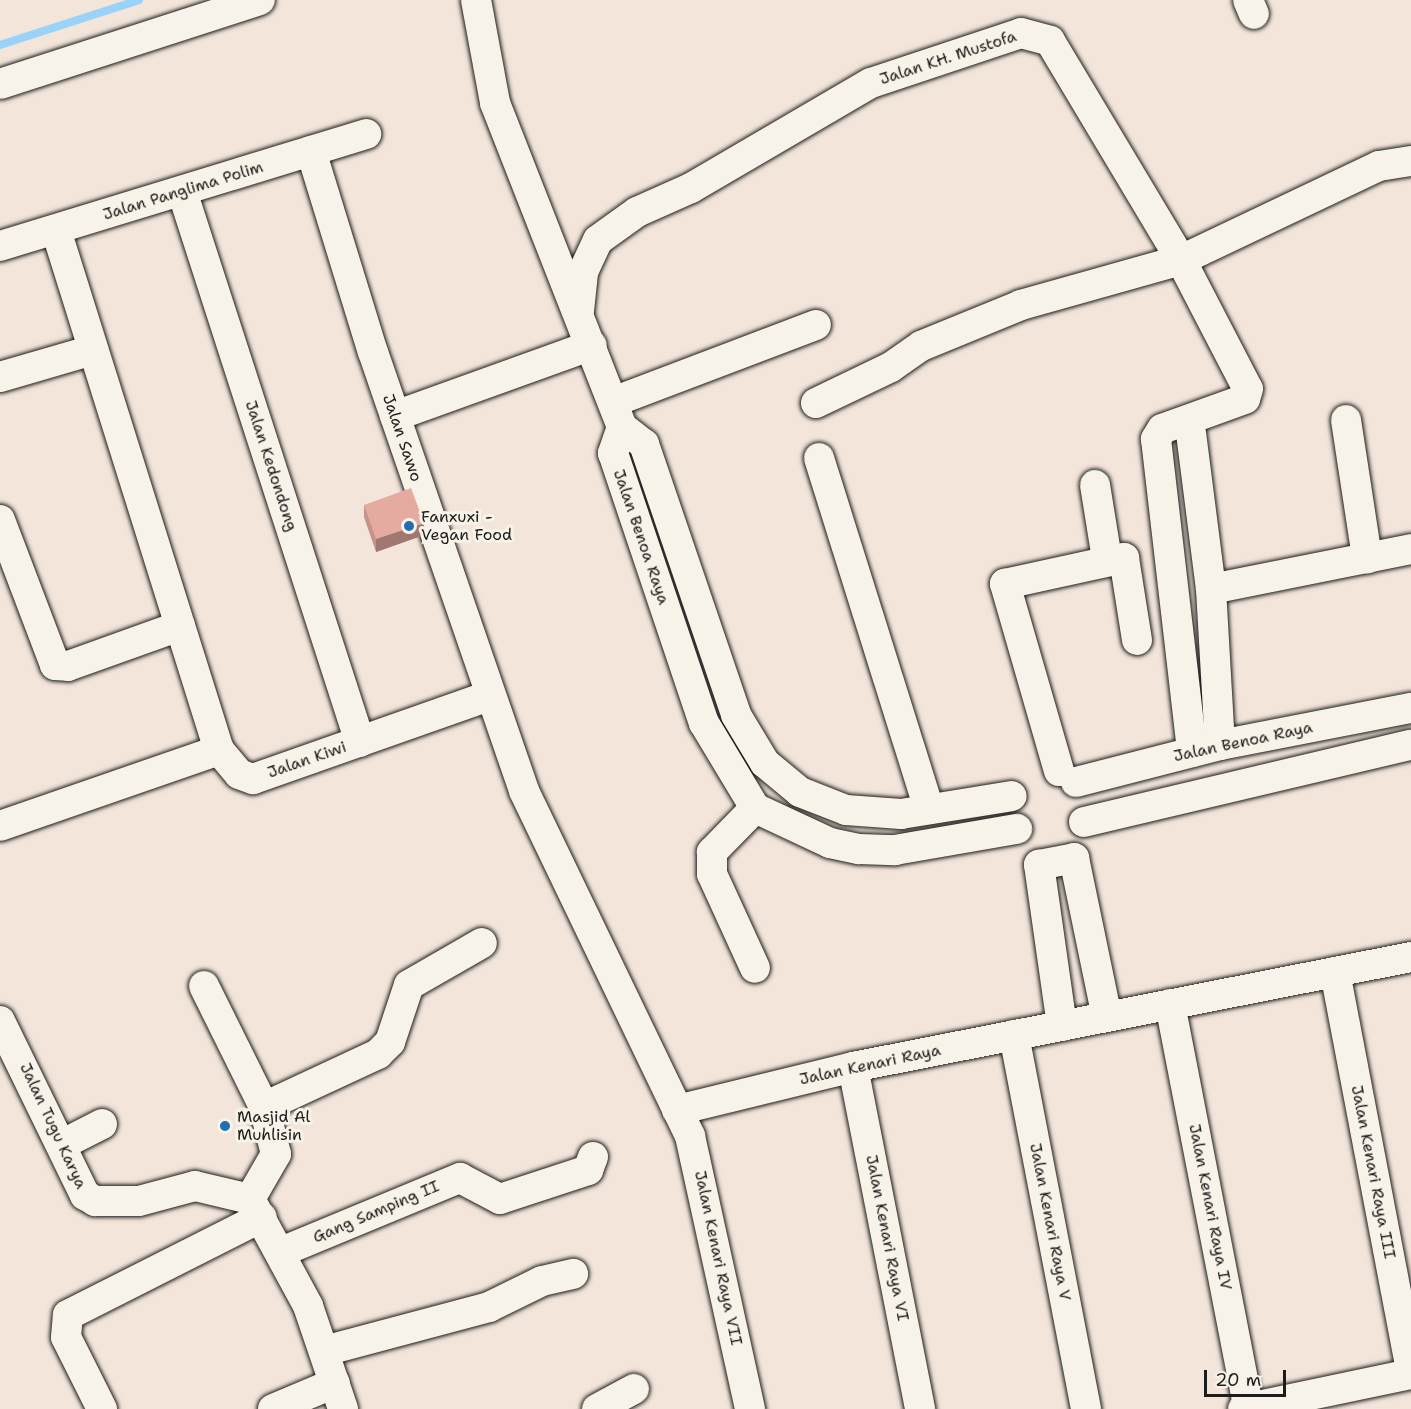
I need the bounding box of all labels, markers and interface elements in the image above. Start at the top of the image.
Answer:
street label: Jalan KH. Mustofa [877,27,1019,89]
street label: Jalan Panglima Polim [101,157,265,225]
street label: Jalan Sawo [378,392,426,484]
street label: Jalan Kedondong [241,398,301,534]
street label: Jalan Benoa Raya [609,467,673,607]
place label: Fanxuxi - Vegan Food [421,507,512,545]
marker: Fanxuxi - Vegan Food [402,519,416,533]
street label: Jalan Benoa Raya [1172,718,1314,766]
street label: Jalan Kiwi [265,738,349,782]
street label: Jalan Kenari Raya [798,1041,942,1089]
street label: Jalan Tugu Karya [15,1060,91,1192]
street label: Jalan Kenari Raya III [1347,1084,1399,1260]
place label: Masjid Al Muhlisin [237,1107,310,1145]
marker: Masjid Al Muhlisin [218,1119,232,1133]
street label: Jalan Kenari Raya IV [1184,1122,1236,1292]
street label: Jalan Kenari Raya V [1025,1142,1075,1302]
street label: Jalan Kenari Raya VI [861,1153,913,1323]
street label: Jalan Kenari Raya VII [690,1169,746,1347]
street label: Gang Samping II [310,1177,442,1247]
scale bar [1207,1358,1290,1396]
text: 20 m [1215,1368,1261,1392]

